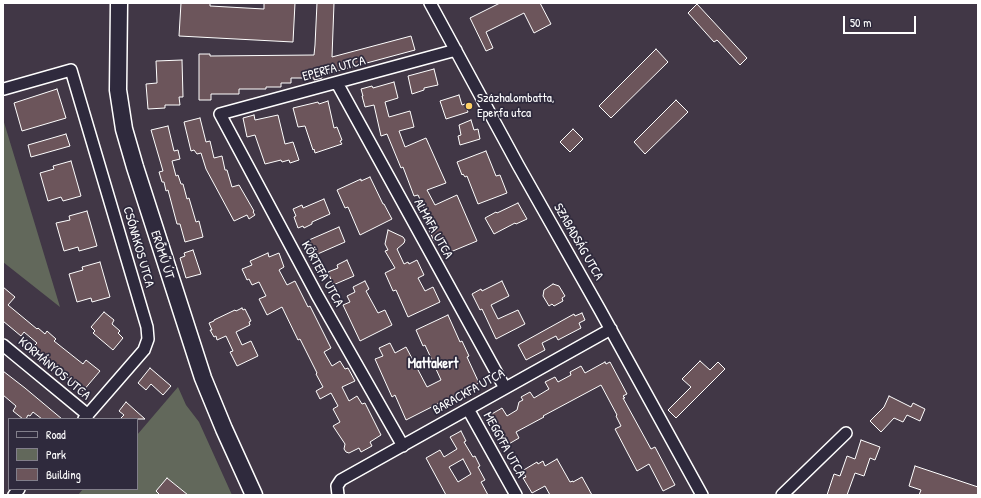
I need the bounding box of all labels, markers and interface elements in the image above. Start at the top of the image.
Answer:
scale bar [845,8,918,34]
text: 50 m [850,14,871,31]
street label: EPERFA UTCA [301,53,367,85]
place label: Százhalombatta, Eperfa utca [477,91,554,122]
marker: Százhalombatta, Eperfa utca [464,101,474,111]
street label: ALMAFA UTCA [410,196,456,262]
street label: SZABADSÁG UTCA [550,201,606,283]
street label: CSÓNAKOS UTCA [119,205,157,289]
street label: ERŐMŰ ÚT [147,229,177,281]
street label: KÖRTEFA UTCA [298,238,346,310]
street label: KORMÁNYOS UTCA [15,334,93,404]
district label: Mattakert [408,356,458,372]
street label: BARACKFA UTCA [430,366,508,418]
street label: MEGGYFA UTCA [480,409,528,481]
legend [8,418,138,490]
text: Road [46,426,66,443]
text: Park [46,446,66,463]
text: Building [46,466,81,483]

